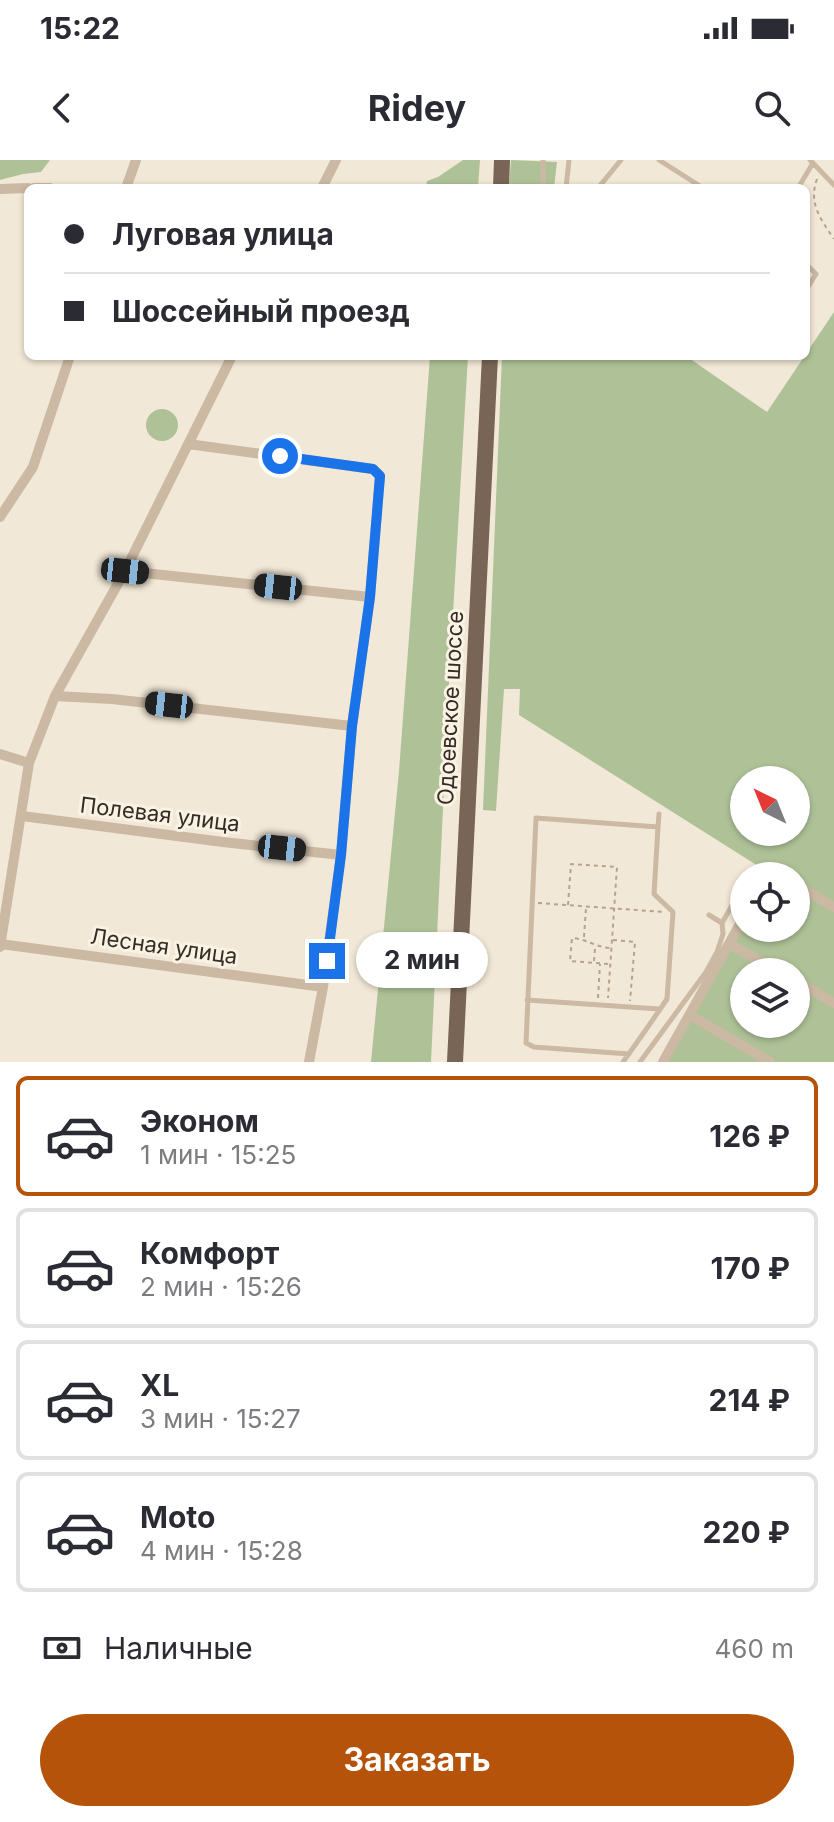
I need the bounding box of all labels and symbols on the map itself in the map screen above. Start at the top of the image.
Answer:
route start [262,438,298,474]
car [100,557,150,585]
car [253,573,303,601]
street label: Одоевское шоссе [432,610,468,806]
car [144,691,194,719]
north arrow [730,766,810,846]
street label: Полевая улица [79,791,241,837]
car [257,834,307,862]
street label: Лесная улица [89,923,239,969]
callout: 2 мин [355,933,487,989]
route end [309,943,345,979]

